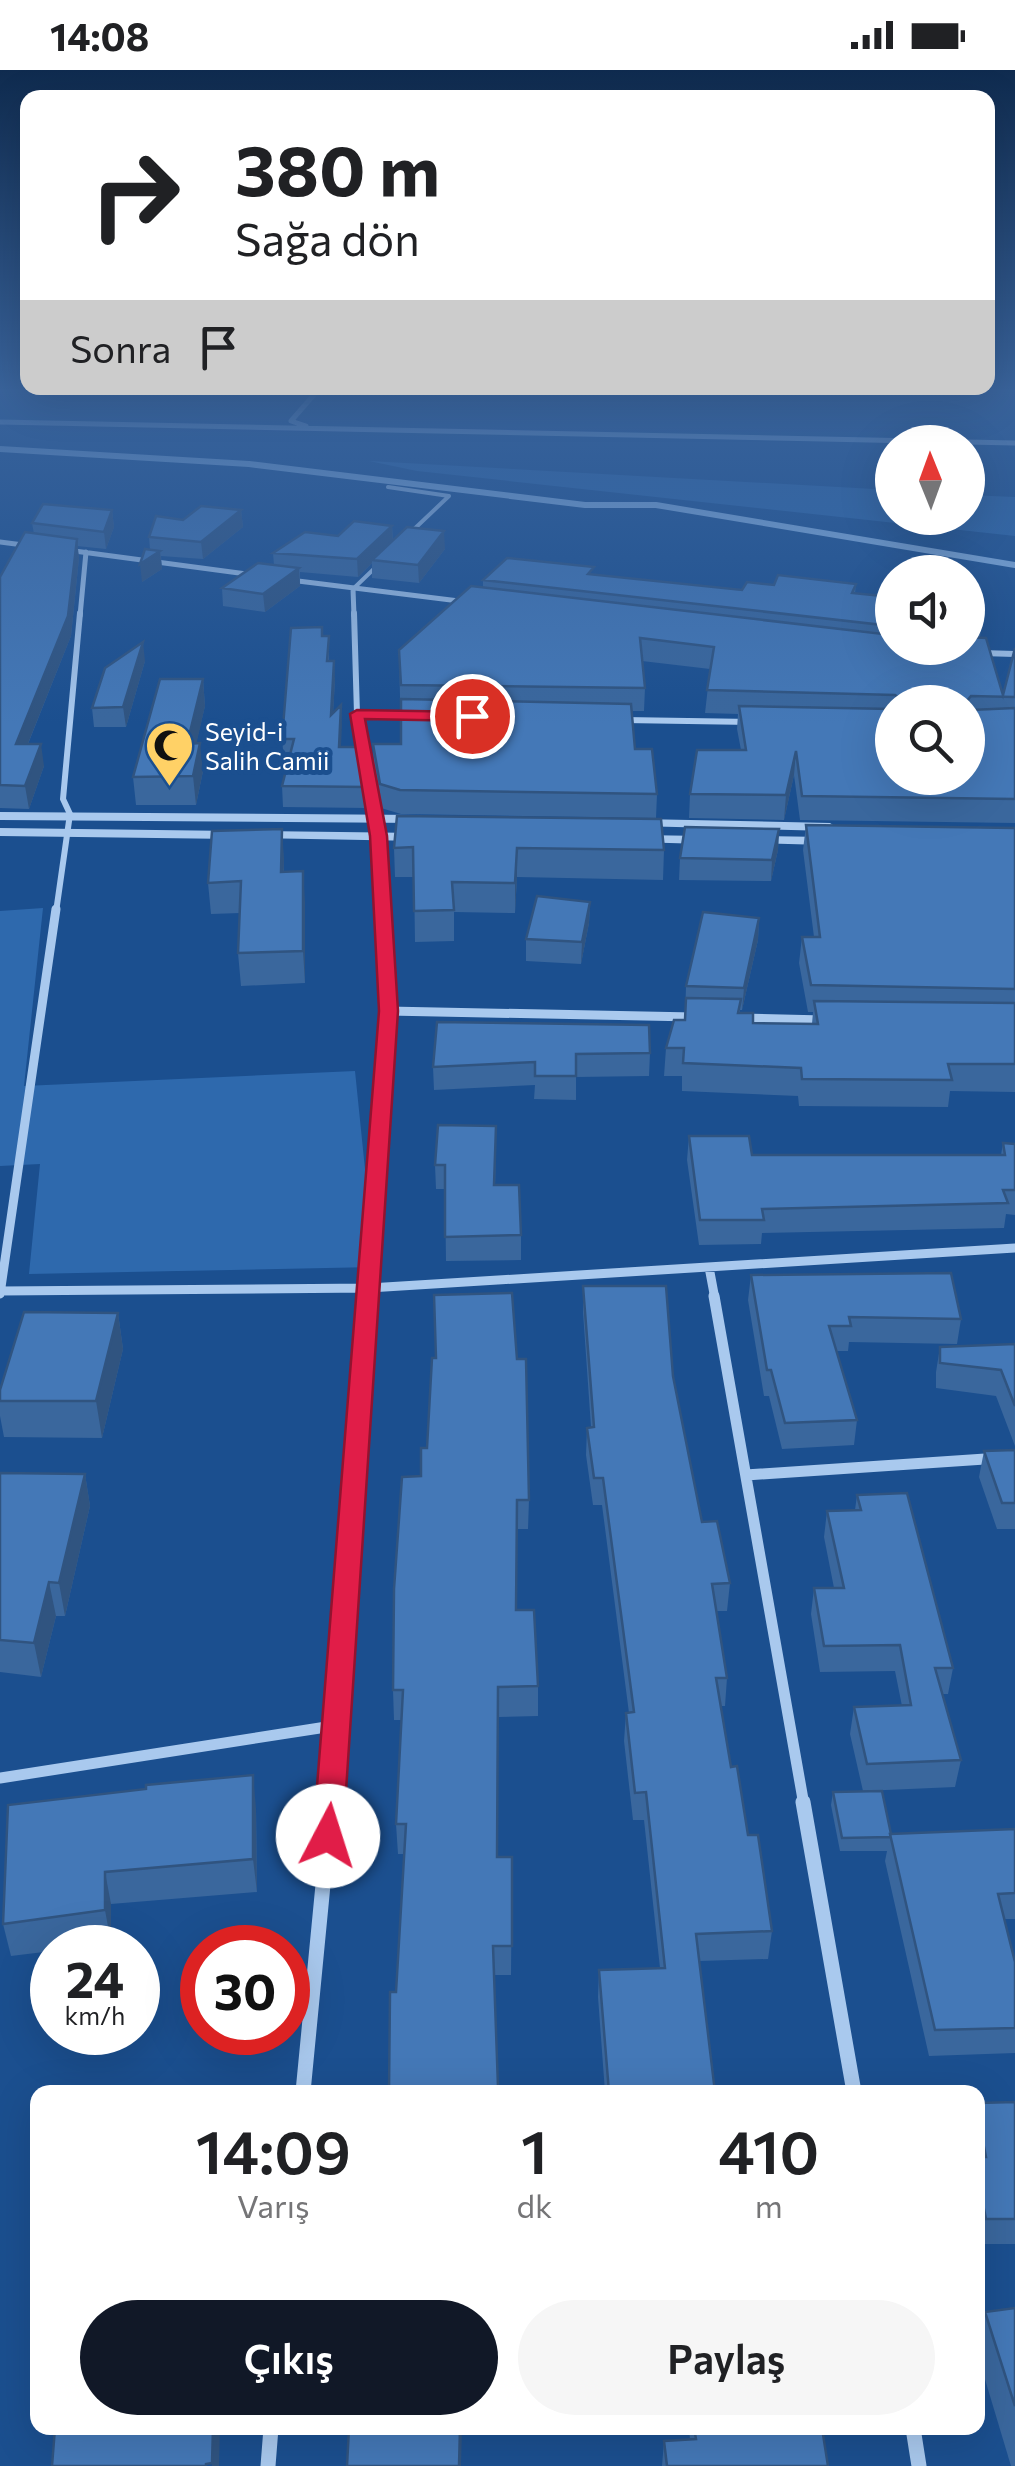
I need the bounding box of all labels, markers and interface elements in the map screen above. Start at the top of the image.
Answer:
text: 14:08 [50,12,149,59]
text: 380 m [235,125,440,210]
icon: right [70,130,200,260]
text: Sağa dön [235,210,420,265]
icon: arrive [191,320,246,375]
text: Sonra [70,324,171,371]
north arrow [875,425,985,535]
map controls [875,425,985,795]
button: sound [875,555,985,665]
pin [430,674,515,759]
button: search [875,685,985,795]
icon: arrive [445,689,500,744]
place label: Seyid-i Salih Camii [205,716,330,775]
mosque icon: Seyid-i Salih Camii [144,720,196,788]
position arrow [276,1784,380,1888]
speed limit sign: 30 [180,1925,310,2055]
text: 24 [66,1947,124,2008]
text: km/h [65,2000,125,2030]
text: 14:09 [196,2113,351,2186]
text: 1 [521,2113,548,2186]
text: 410 [718,2113,819,2186]
text: Varış [237,2185,310,2225]
text: dk [517,2185,552,2225]
text: m [755,2185,783,2225]
button: Çıkış [80,2300,498,2415]
button: Paylaş [518,2300,935,2415]

